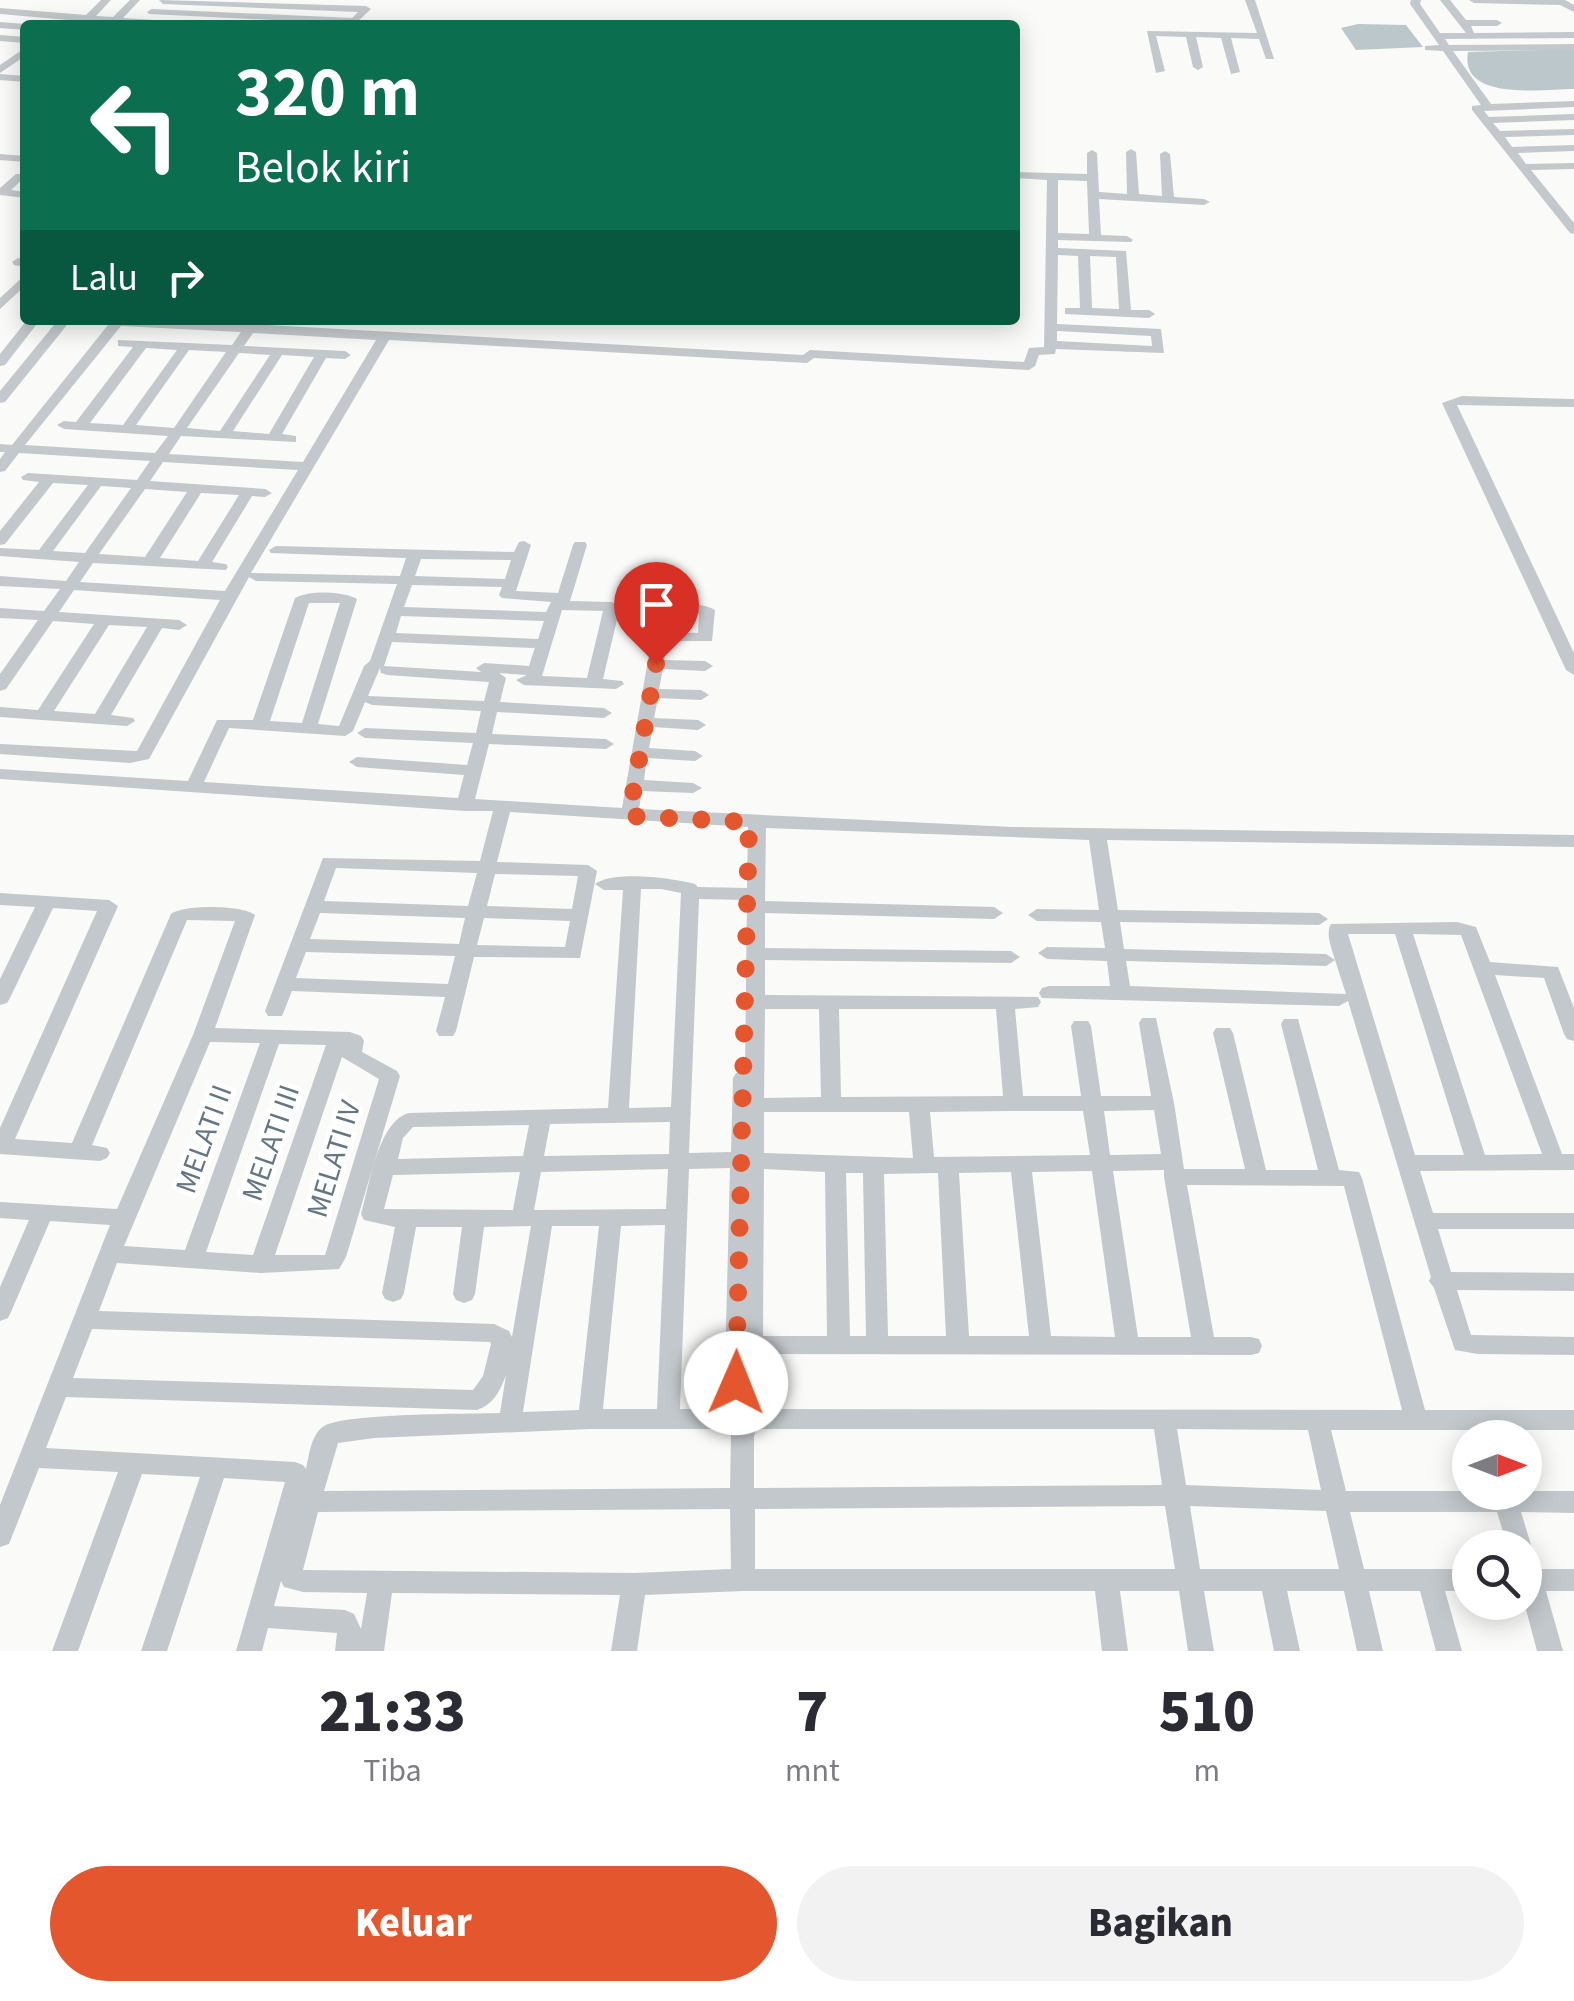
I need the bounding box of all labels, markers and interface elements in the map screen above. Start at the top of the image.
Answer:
text: 320 m [235,43,420,143]
icon: left [70,60,200,190]
text: Belok kiri [235,136,411,200]
icon: right [158,250,213,305]
text: Lalu [70,251,138,305]
pin [614,562,699,665]
icon: arrive [629,577,684,632]
street label: MELATI II [165,1079,243,1199]
street label: MELATI III [231,1079,311,1207]
street label: MELATI IV [296,1095,372,1223]
position arrow [684,1331,788,1435]
north arrow [1452,1420,1542,1510]
map controls [1452,1420,1542,1620]
button: search [1452,1530,1542,1620]
text: 21:33 [319,1670,466,1755]
text: 7 [796,1670,828,1755]
text: 510 [1159,1670,1255,1755]
text: Tiba [363,1748,422,1794]
text: mnt [785,1748,840,1794]
text: m [1194,1748,1220,1794]
button: Keluar [50,1866,777,1981]
button: Bagikan [797,1866,1524,1981]

